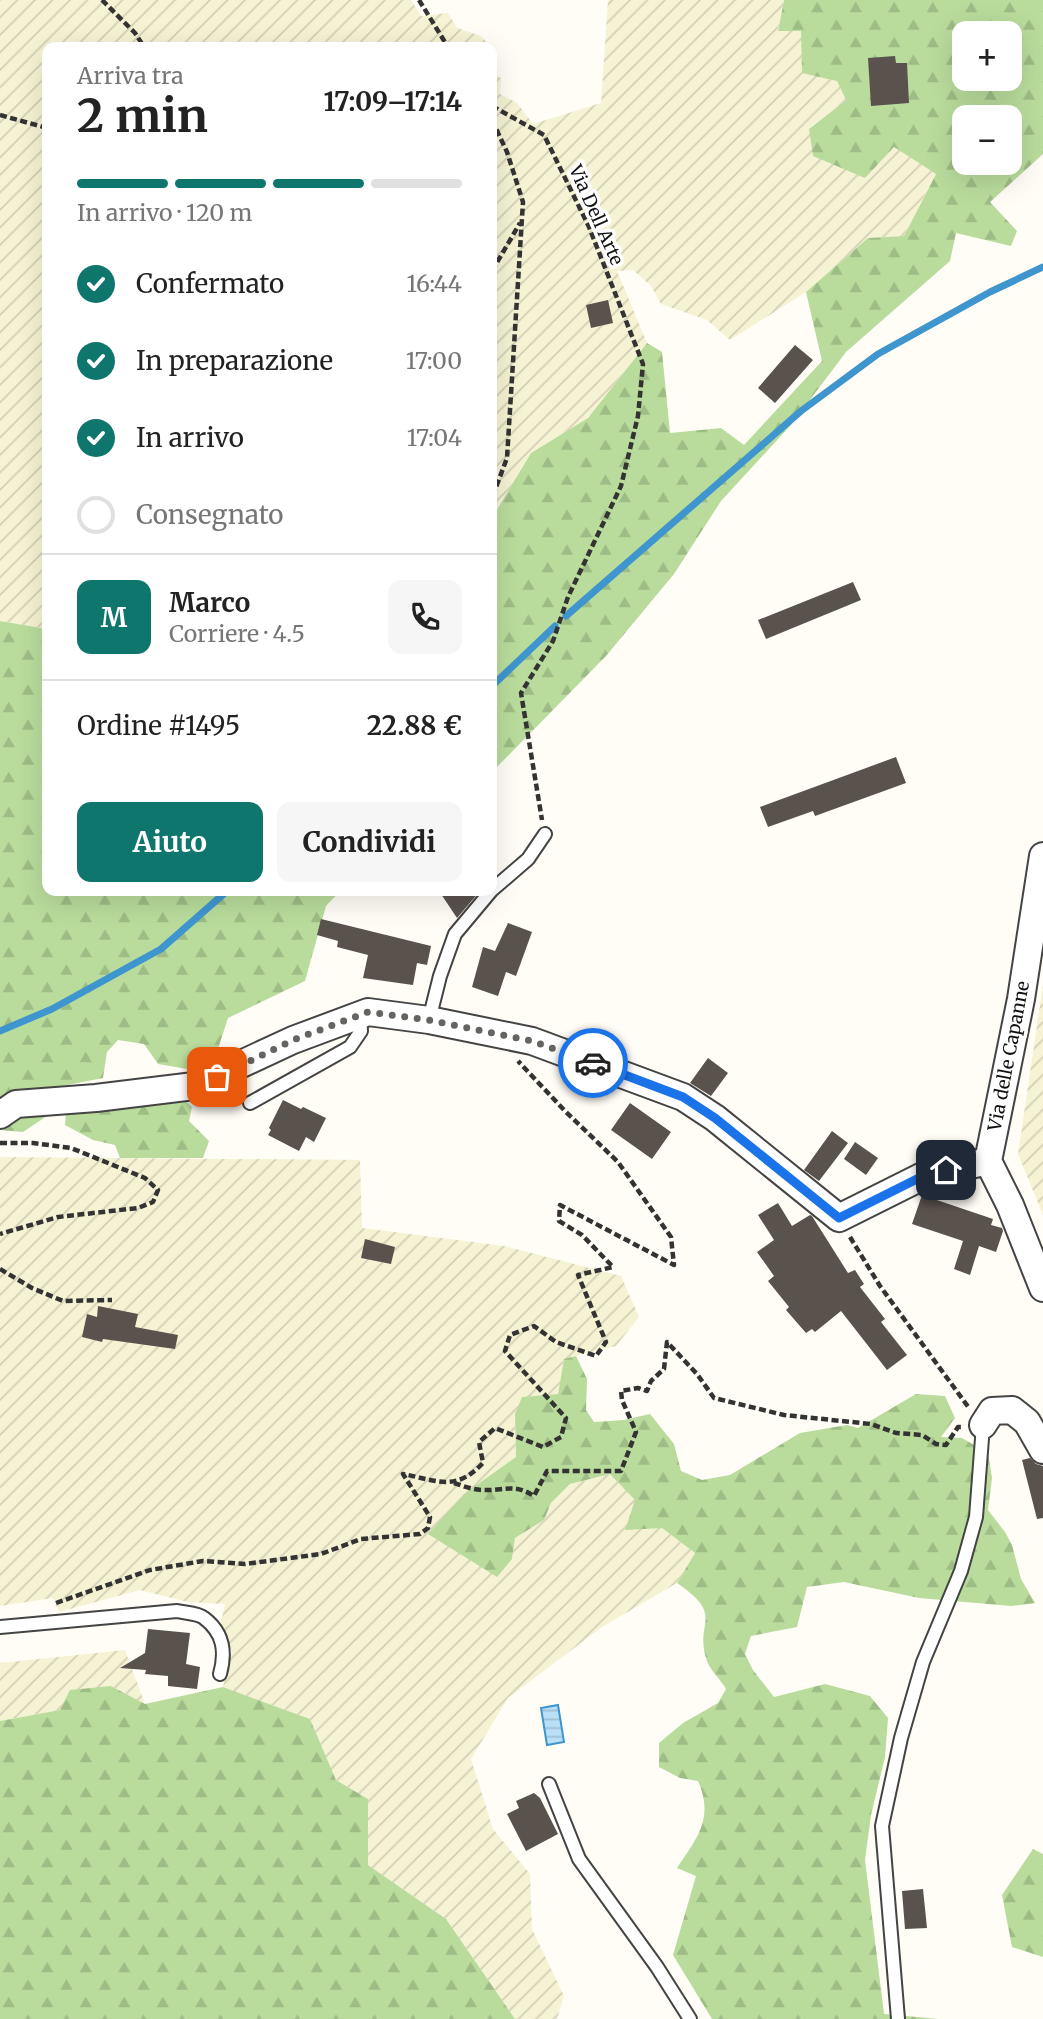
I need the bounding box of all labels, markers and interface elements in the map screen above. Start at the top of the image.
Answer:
map controls [952,21,1022,175]
button: + [952,21,1022,91]
text: Arriva tra [77,61,183,90]
text: 17:09–17:14 [324,85,462,118]
text: 2 min [77,87,208,145]
button: − [952,105,1022,175]
street label: Via Dell Arte [564,160,629,268]
text: In arrivo · 120 m [77,198,252,227]
icon: check [77,265,115,303]
text: Confermato [136,267,284,300]
text: 16:44 [407,269,462,298]
icon: check [77,342,115,380]
text: In preparazione [136,344,333,377]
text: 17:00 [406,346,462,375]
icon: check [77,419,115,457]
text: In arrivo [136,421,244,454]
text: 17:04 [407,423,462,452]
text: Consegnato [136,498,284,531]
button: phone [388,580,462,654]
text: Marco [169,586,250,619]
text: M [101,601,127,634]
text: Corriere · 4.5 [169,619,305,648]
text: Ordine #1495 [77,709,240,742]
text: 22.88 € [367,709,462,742]
button: Aiuto [77,802,263,882]
button: Condividi [277,802,462,882]
street label: Via delle Capanne [983,979,1034,1134]
courier [558,1028,628,1098]
icon: car [574,1044,612,1082]
pin [187,1047,247,1107]
icon: bag [198,1058,236,1096]
pin [916,1140,976,1200]
icon: home [927,1151,965,1189]

